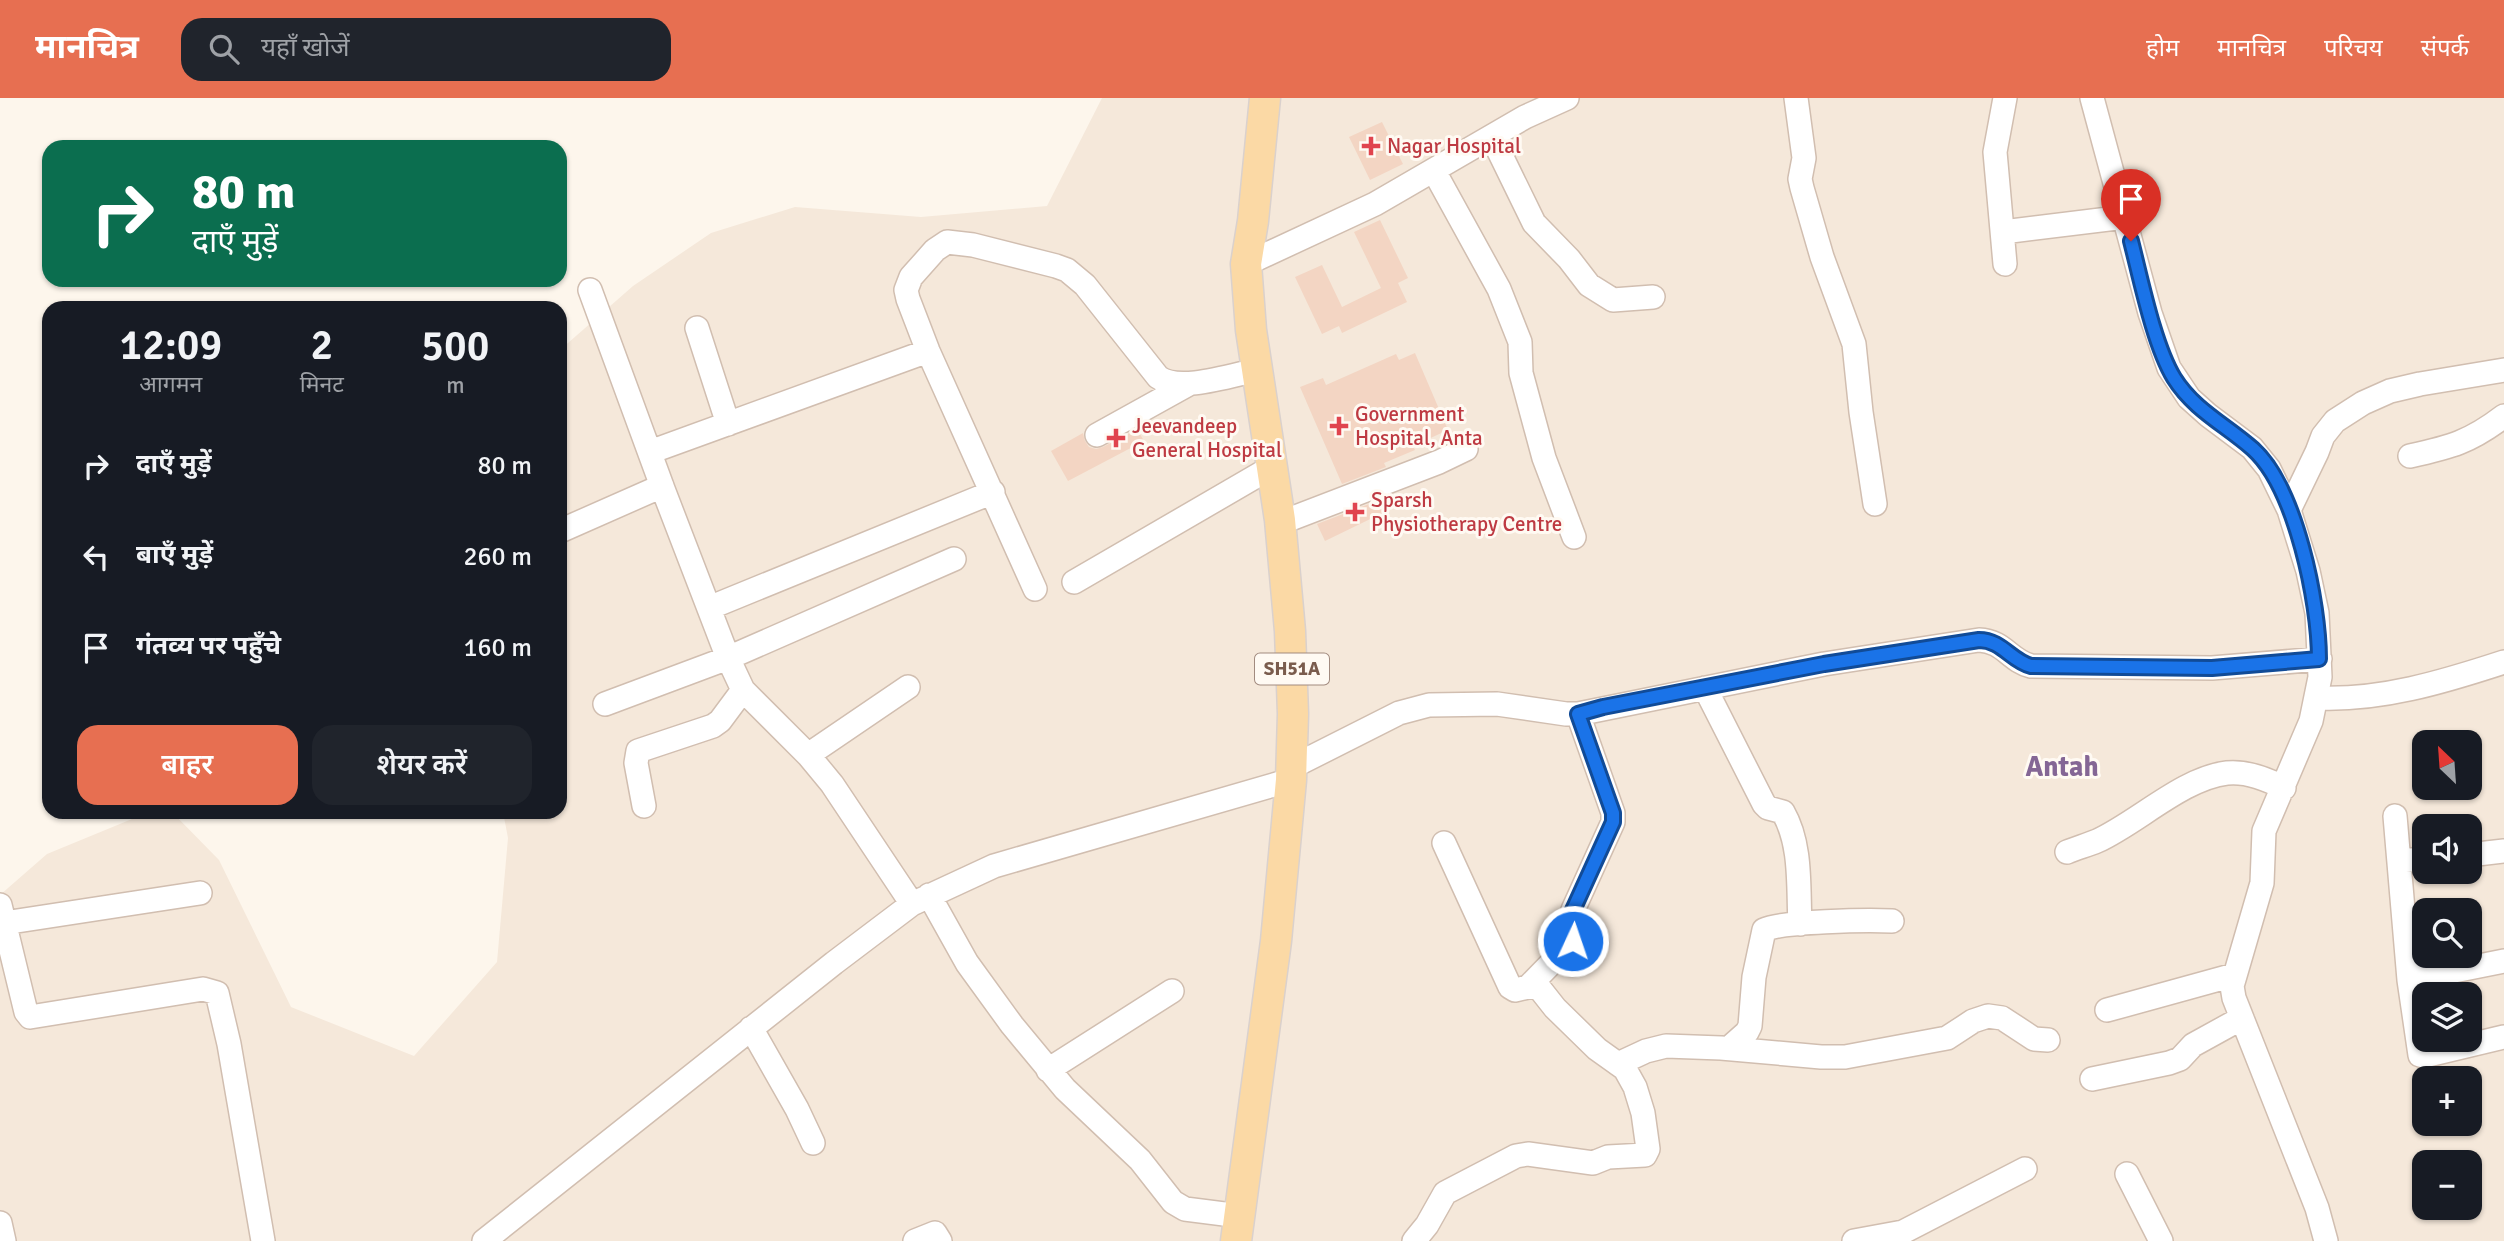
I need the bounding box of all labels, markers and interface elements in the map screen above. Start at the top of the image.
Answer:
search box [181,18,671,81]
text: मानचित्र [35,27,139,68]
icon: search [205,30,243,68]
text: यहाँ खोजें [261,32,350,64]
text: होम [2146,33,2179,63]
text: मानचित्र [2217,33,2286,63]
text: परिचय [2324,33,2383,63]
text: संपर्क [2421,33,2469,63]
place label: Nagar Hospital [1387,133,1521,159]
marker: Nagar Hospital [1361,136,1381,156]
text: 80 m [192,162,295,222]
icon: right [77,168,168,259]
pin [2101,169,2161,241]
icon: arrive [2112,180,2150,218]
text: दाएँ मुड़ें [192,222,278,261]
text: 12:09 [120,320,222,371]
text: 2 [310,320,333,371]
text: 500 [421,321,489,372]
text: आगमन [139,370,202,399]
text: मिनट [300,370,344,399]
text: m [446,371,465,400]
place label: Government Hospital, Anta [1355,401,1483,451]
place label: Jeevandeep General Hospital [1132,413,1282,463]
marker: Government Hospital, Anta [1329,416,1349,436]
marker: Jeevandeep General Hospital [1106,428,1126,448]
icon: right [77,447,115,485]
text: दाएँ मुड़ें [136,448,212,480]
text: 80 m [477,450,532,482]
place label: Sparsh Physiotherapy Centre [1371,487,1562,537]
marker: Sparsh Physiotherapy Centre [1345,502,1365,522]
icon: left [77,538,115,576]
text: बाएँ मुड़ें [136,539,213,571]
text: 260 m [463,541,532,573]
icon: arrive [77,629,115,667]
text: गंतव्य पर पहुँचे [136,630,281,662]
text: 160 m [463,632,532,664]
road number: SH51A [1255,654,1329,684]
button: बाहर [77,725,298,805]
button: शेयर करें [312,725,532,805]
north arrow [2412,730,2482,800]
map controls [2412,730,2482,1220]
district label: Antah [2025,750,2099,784]
button: sound [2412,814,2482,884]
button: search [2412,898,2482,968]
position arrow [1536,904,1610,978]
button: layers [2412,982,2482,1052]
button: + [2412,1066,2482,1136]
button: − [2412,1150,2482,1220]

